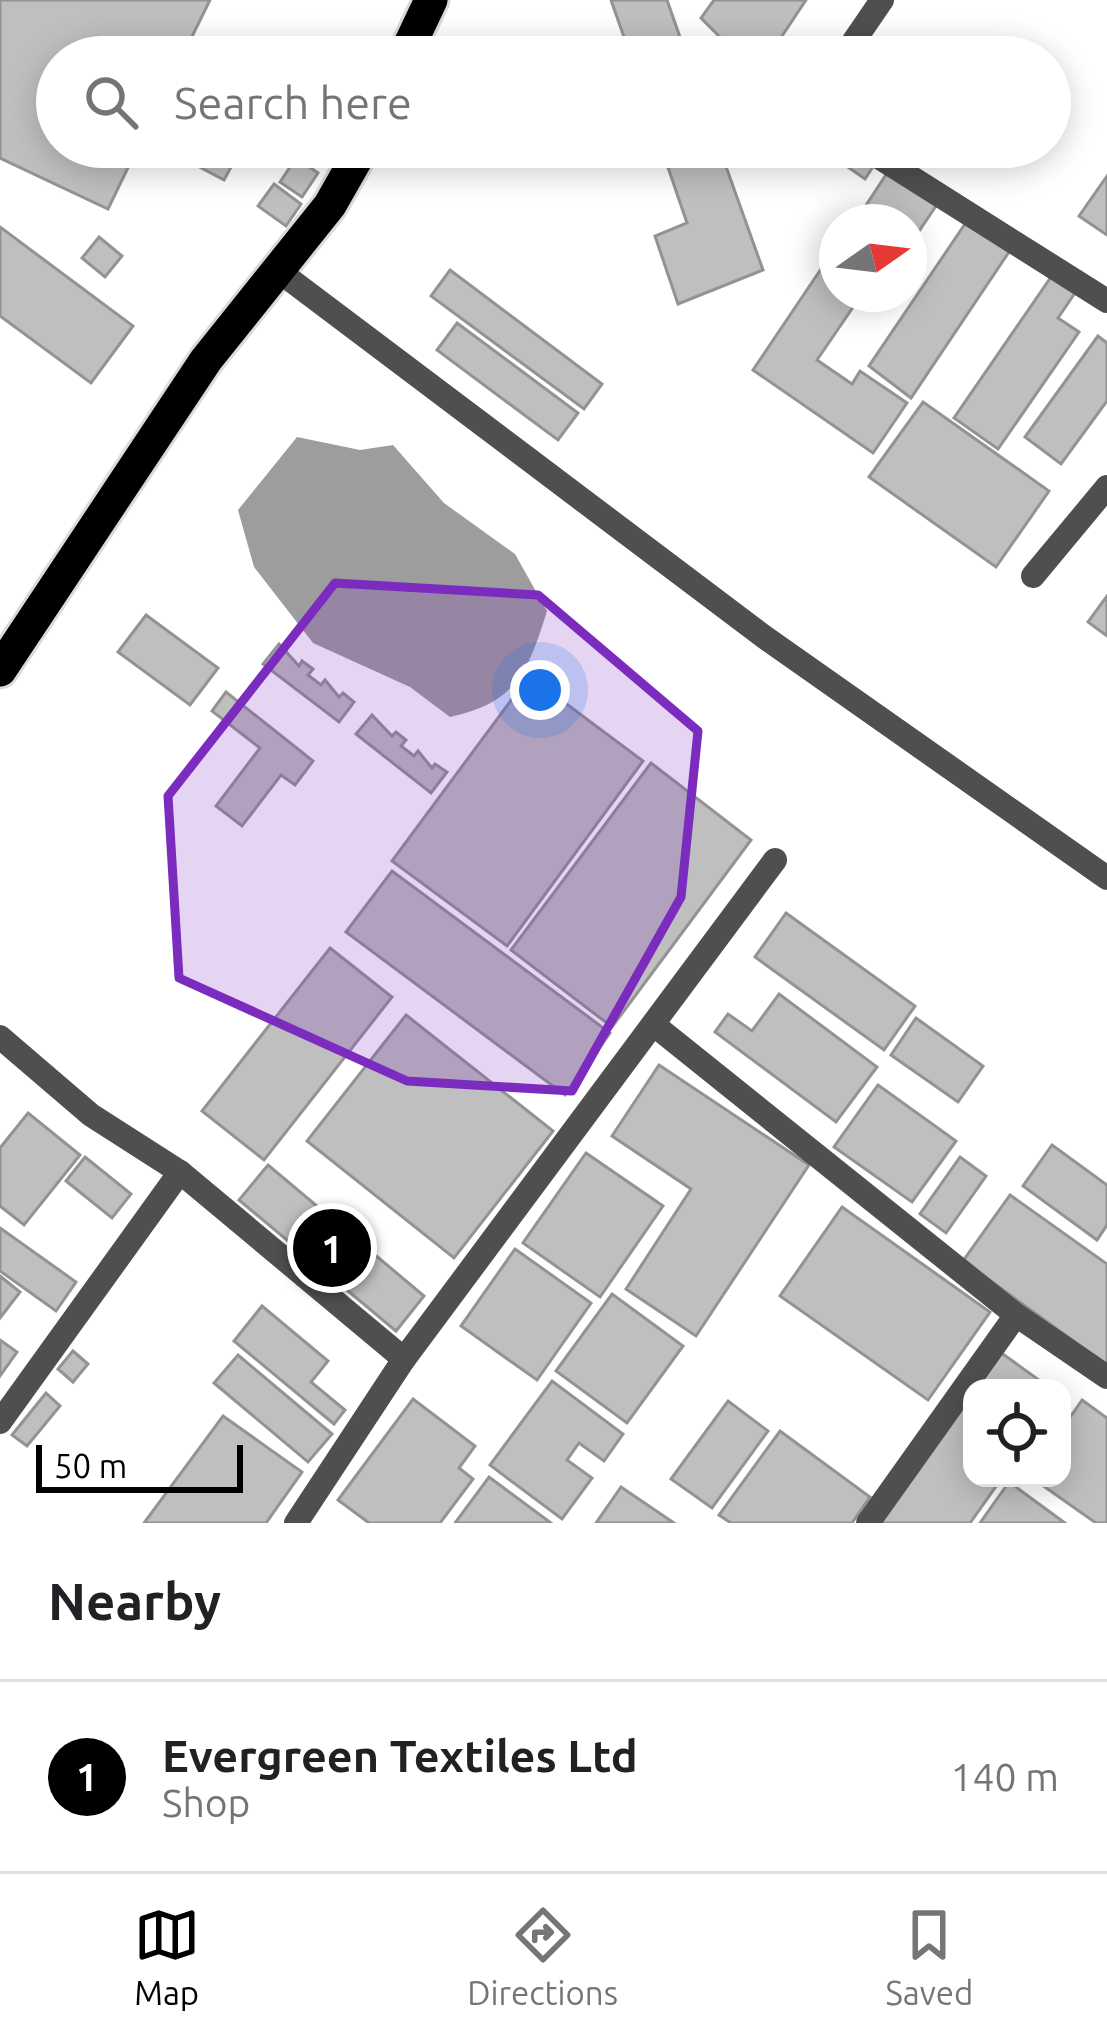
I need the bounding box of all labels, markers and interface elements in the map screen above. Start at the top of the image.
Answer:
search box [36,36,1071,168]
icon: search [78,69,144,135]
text: Search here [174,77,412,128]
north arrow [819,204,927,312]
your location [510,660,570,720]
pin: 1 [293,1203,371,1293]
map controls [963,1379,1071,1487]
button: locate [963,1379,1071,1487]
scale bar [36,1439,243,1492]
text: 50 m [54,1447,127,1484]
text: Nearby [48,1572,221,1630]
text: Evergreen Textiles Ltd [162,1730,638,1781]
text: 1 [76,1755,98,1798]
text: 140 m [950,1755,1059,1798]
text: Shop [162,1781,250,1824]
tab: Map [134,1902,200,2011]
tab: Directions [467,1902,618,2011]
tab: Saved [885,1902,973,2011]

